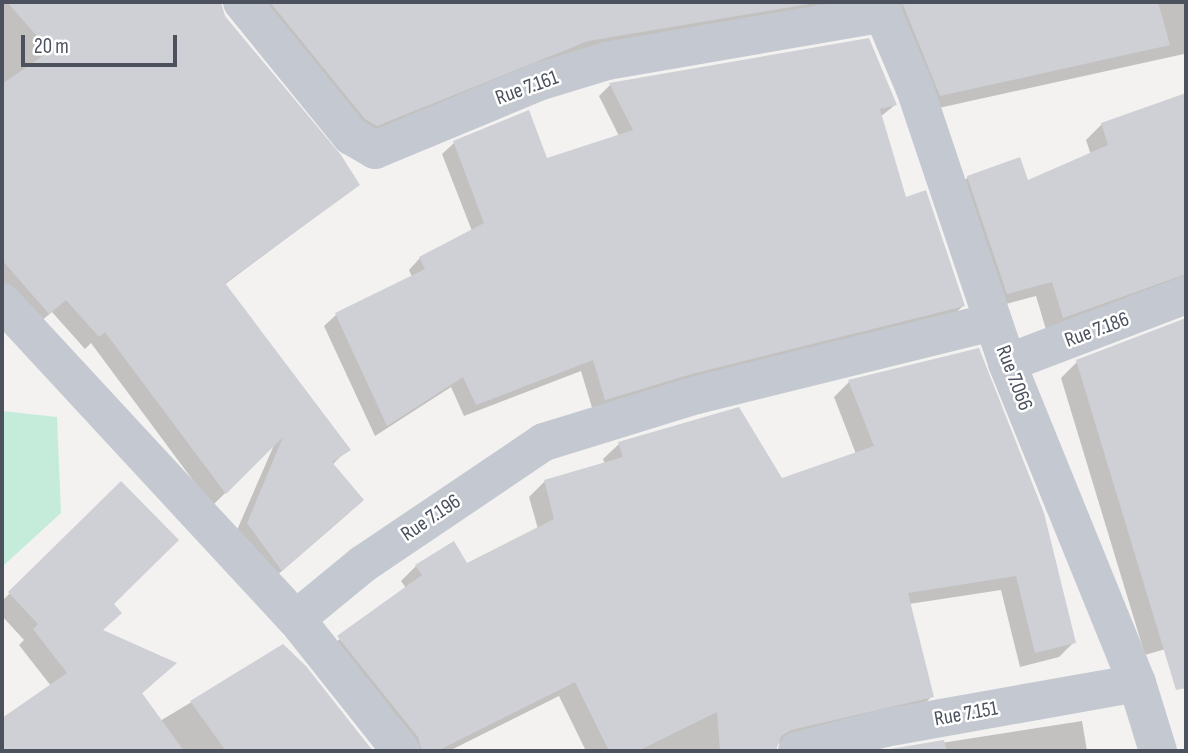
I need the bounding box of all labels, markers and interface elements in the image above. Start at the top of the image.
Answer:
scale bar [24,21,180,65]
text: 20 m [34,34,69,59]
street label: Rue 7.161 [492,65,562,111]
street label: Rue 7.186 [1061,307,1133,353]
street label: Rue 7.066 [990,342,1038,414]
street label: Rue 7.196 [396,489,466,547]
street label: Rue 7.151 [932,696,1000,732]

